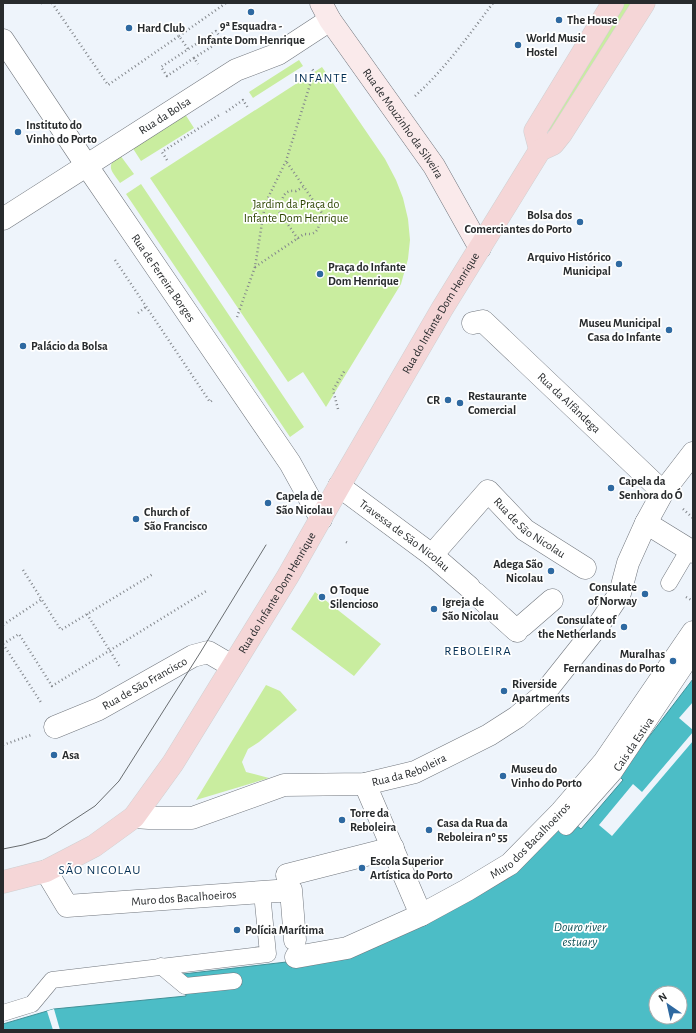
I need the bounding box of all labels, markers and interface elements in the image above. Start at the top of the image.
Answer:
marker: 9ª Esquadra - Infante Dom Henrique [246,7,256,17]
place label: The House [567,14,618,26]
marker: The House [554,15,564,25]
place label: 9ª Esquadra - Infante Dom Henrique [197,20,305,46]
place label: Hard Club [137,22,185,34]
marker: Hard Club [124,23,134,33]
place label: World Music Hostel [526,32,586,58]
marker: World Music Hostel [513,40,523,50]
street label: Rua de Mouzinho da Silveira [361,66,446,181]
district label: INFANTE [294,72,348,85]
street label: Rua da Bolsa [137,94,193,137]
place label: Instituto do Vinho do Porto [26,119,97,145]
marker: Instituto do Vinho do Porto [13,127,23,137]
park label: Jardim da Praça do Infante Dom Henrique [244,198,348,224]
place label: Bolsa dos Comerciantes do Porto [464,209,572,235]
marker: Bolsa dos Comerciantes do Porto [575,217,585,227]
street label: Rua de Ferreira Borges [129,232,198,324]
street label: Rua do Infante Dom Henrique [400,250,481,376]
place label: Arquivo Histórico Municipal [527,251,611,277]
marker: Arquivo Histórico Municipal [614,259,624,269]
place label: Praça do Infante Dom Henrique [328,261,406,287]
marker: Praça do Infante Dom Henrique [315,269,325,279]
place label: Museu Municipal Casa do Infante [579,317,661,343]
marker: Museu Municipal Casa do Infante [664,325,674,335]
place label: Palácio da Bolsa [31,340,108,352]
marker: Palácio da Bolsa [18,341,28,351]
street label: Rua da Alfândega [535,370,603,436]
place label: Restaurante Comercial [468,390,527,416]
place label: CR [427,394,440,406]
marker: CR [443,395,453,405]
marker: Restaurante Comercial [455,398,465,408]
place label: Capela da Senhora do Ó [619,475,683,501]
marker: Capela da Senhora do Ó [606,483,616,493]
place label: Capela de São Nicolau [276,490,333,516]
street label: Rua de São Nicolau [492,495,568,560]
street label: Travessa de São Nicolau [357,497,452,573]
marker: Capela de São Nicolau [263,498,273,508]
place label: Church of São Francisco [144,506,208,532]
marker: Church of São Francisco [131,514,141,524]
street label: Rua do Infante Dom Henrique [236,530,318,655]
place label: Adega São Nicolau [493,558,544,584]
marker: Adega São Nicolau [546,566,556,576]
place label: Consulate of Norway [588,581,638,608]
place label: O Toque Silencioso [330,584,379,610]
marker: Consulate of Norway [640,589,650,599]
marker: O Toque Silencioso [317,592,327,602]
place label: Igreja de São Nicolau [442,596,499,622]
marker: Igreja de São Nicolau [429,604,439,614]
place label: Consulate of the Netherlands [538,614,617,640]
marker: Consulate of the Netherlands [619,622,629,632]
district label: REBOLEIRA [444,645,512,658]
place label: Muralhas Fernandinas do Porto [563,648,665,674]
street label: Rua de São Francisco [100,655,189,712]
marker: Muralhas Fernandinas do Porto [668,656,678,666]
place label: Riverside Apartments [512,678,570,704]
marker: Riverside Apartments [499,686,509,696]
street label: Cais da Estiva [611,715,656,773]
place label: Asa [62,749,80,761]
marker: Asa [49,750,59,760]
street label: Rua da Reboleira [370,751,449,788]
place label: Museu do Vinho do Porto [511,763,582,789]
marker: Museu do Vinho do Porto [498,771,508,781]
street label: Muro dos Bacalhoeiros [488,800,572,881]
place label: Torre da Reboleira [350,807,397,833]
marker: Torre da Reboleira [337,815,347,825]
place label: Casa da Rua da Reboleira nº 55 [437,817,508,843]
marker: Casa da Rua da Reboleira nº 55 [424,825,434,835]
place label: Escola Superior Artística do Porto [370,855,453,881]
district label: SÃO NICOLAU [59,862,141,877]
marker: Escola Superior Artística do Porto [357,863,367,873]
street label: Muro dos Bacalhoeiros [131,888,237,907]
water label: Douro river estuary [554,921,607,949]
place label: Polícia Marítima [245,924,324,936]
marker: Polícia Marítima [232,925,242,935]
north arrow [648,985,688,1025]
text: N [656,990,669,1004]

